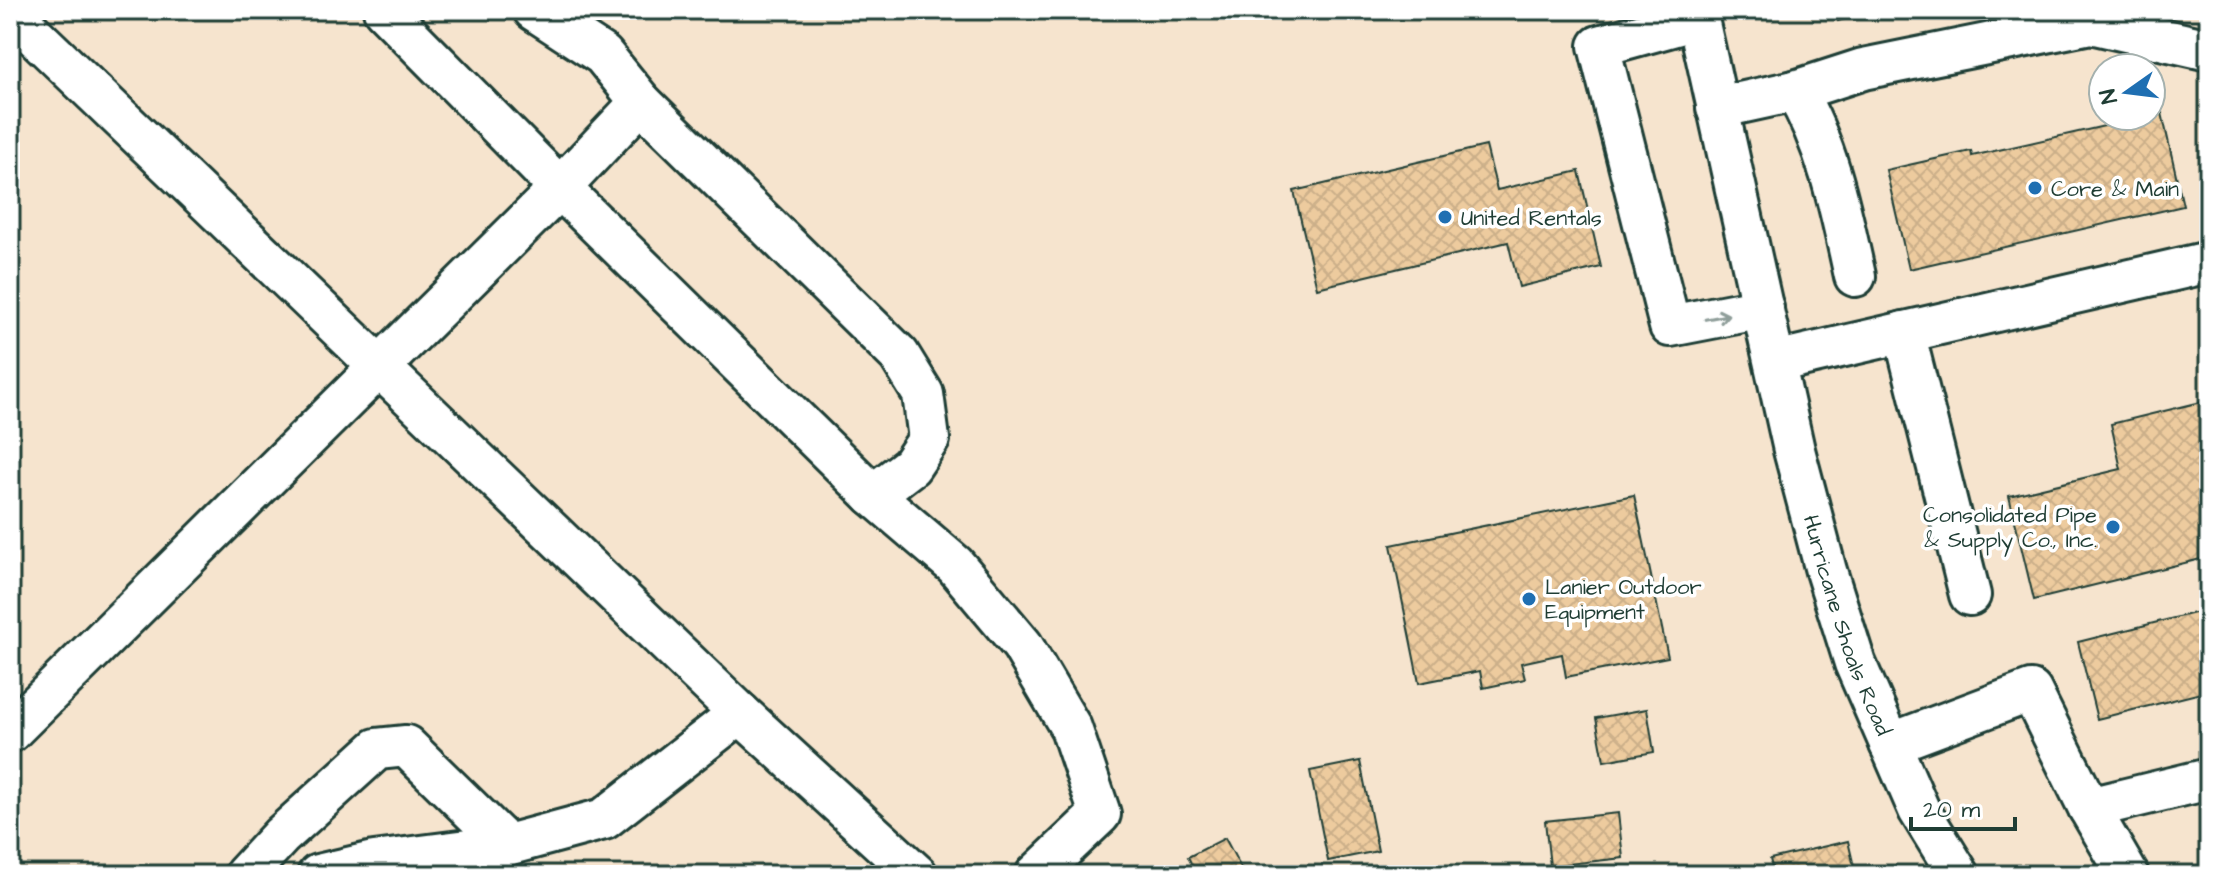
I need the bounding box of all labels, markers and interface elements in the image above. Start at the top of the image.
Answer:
north arrow [2087,52,2167,132]
text: N [2092,86,2126,107]
place label: Core & Main [2051,174,2179,205]
marker: Core & Main [2026,179,2044,197]
place label: United Rentals [1461,203,1602,234]
marker: United Rentals [1436,208,1454,226]
one-way arrow [1703,309,1729,324]
place label: Consolidated Pipe & Supply Co., Inc. [1923,500,2097,557]
street label: Hurricane Shoals Road [1795,512,1899,741]
marker: Consolidated Pipe & Supply Co., Inc. [2104,518,2122,536]
place label: Lanier Outdoor Equipment [1545,572,1702,628]
marker: Lanier Outdoor Equipment [1520,590,1538,608]
scale bar [1911,781,2015,831]
text: 20 m [1923,793,1980,827]

